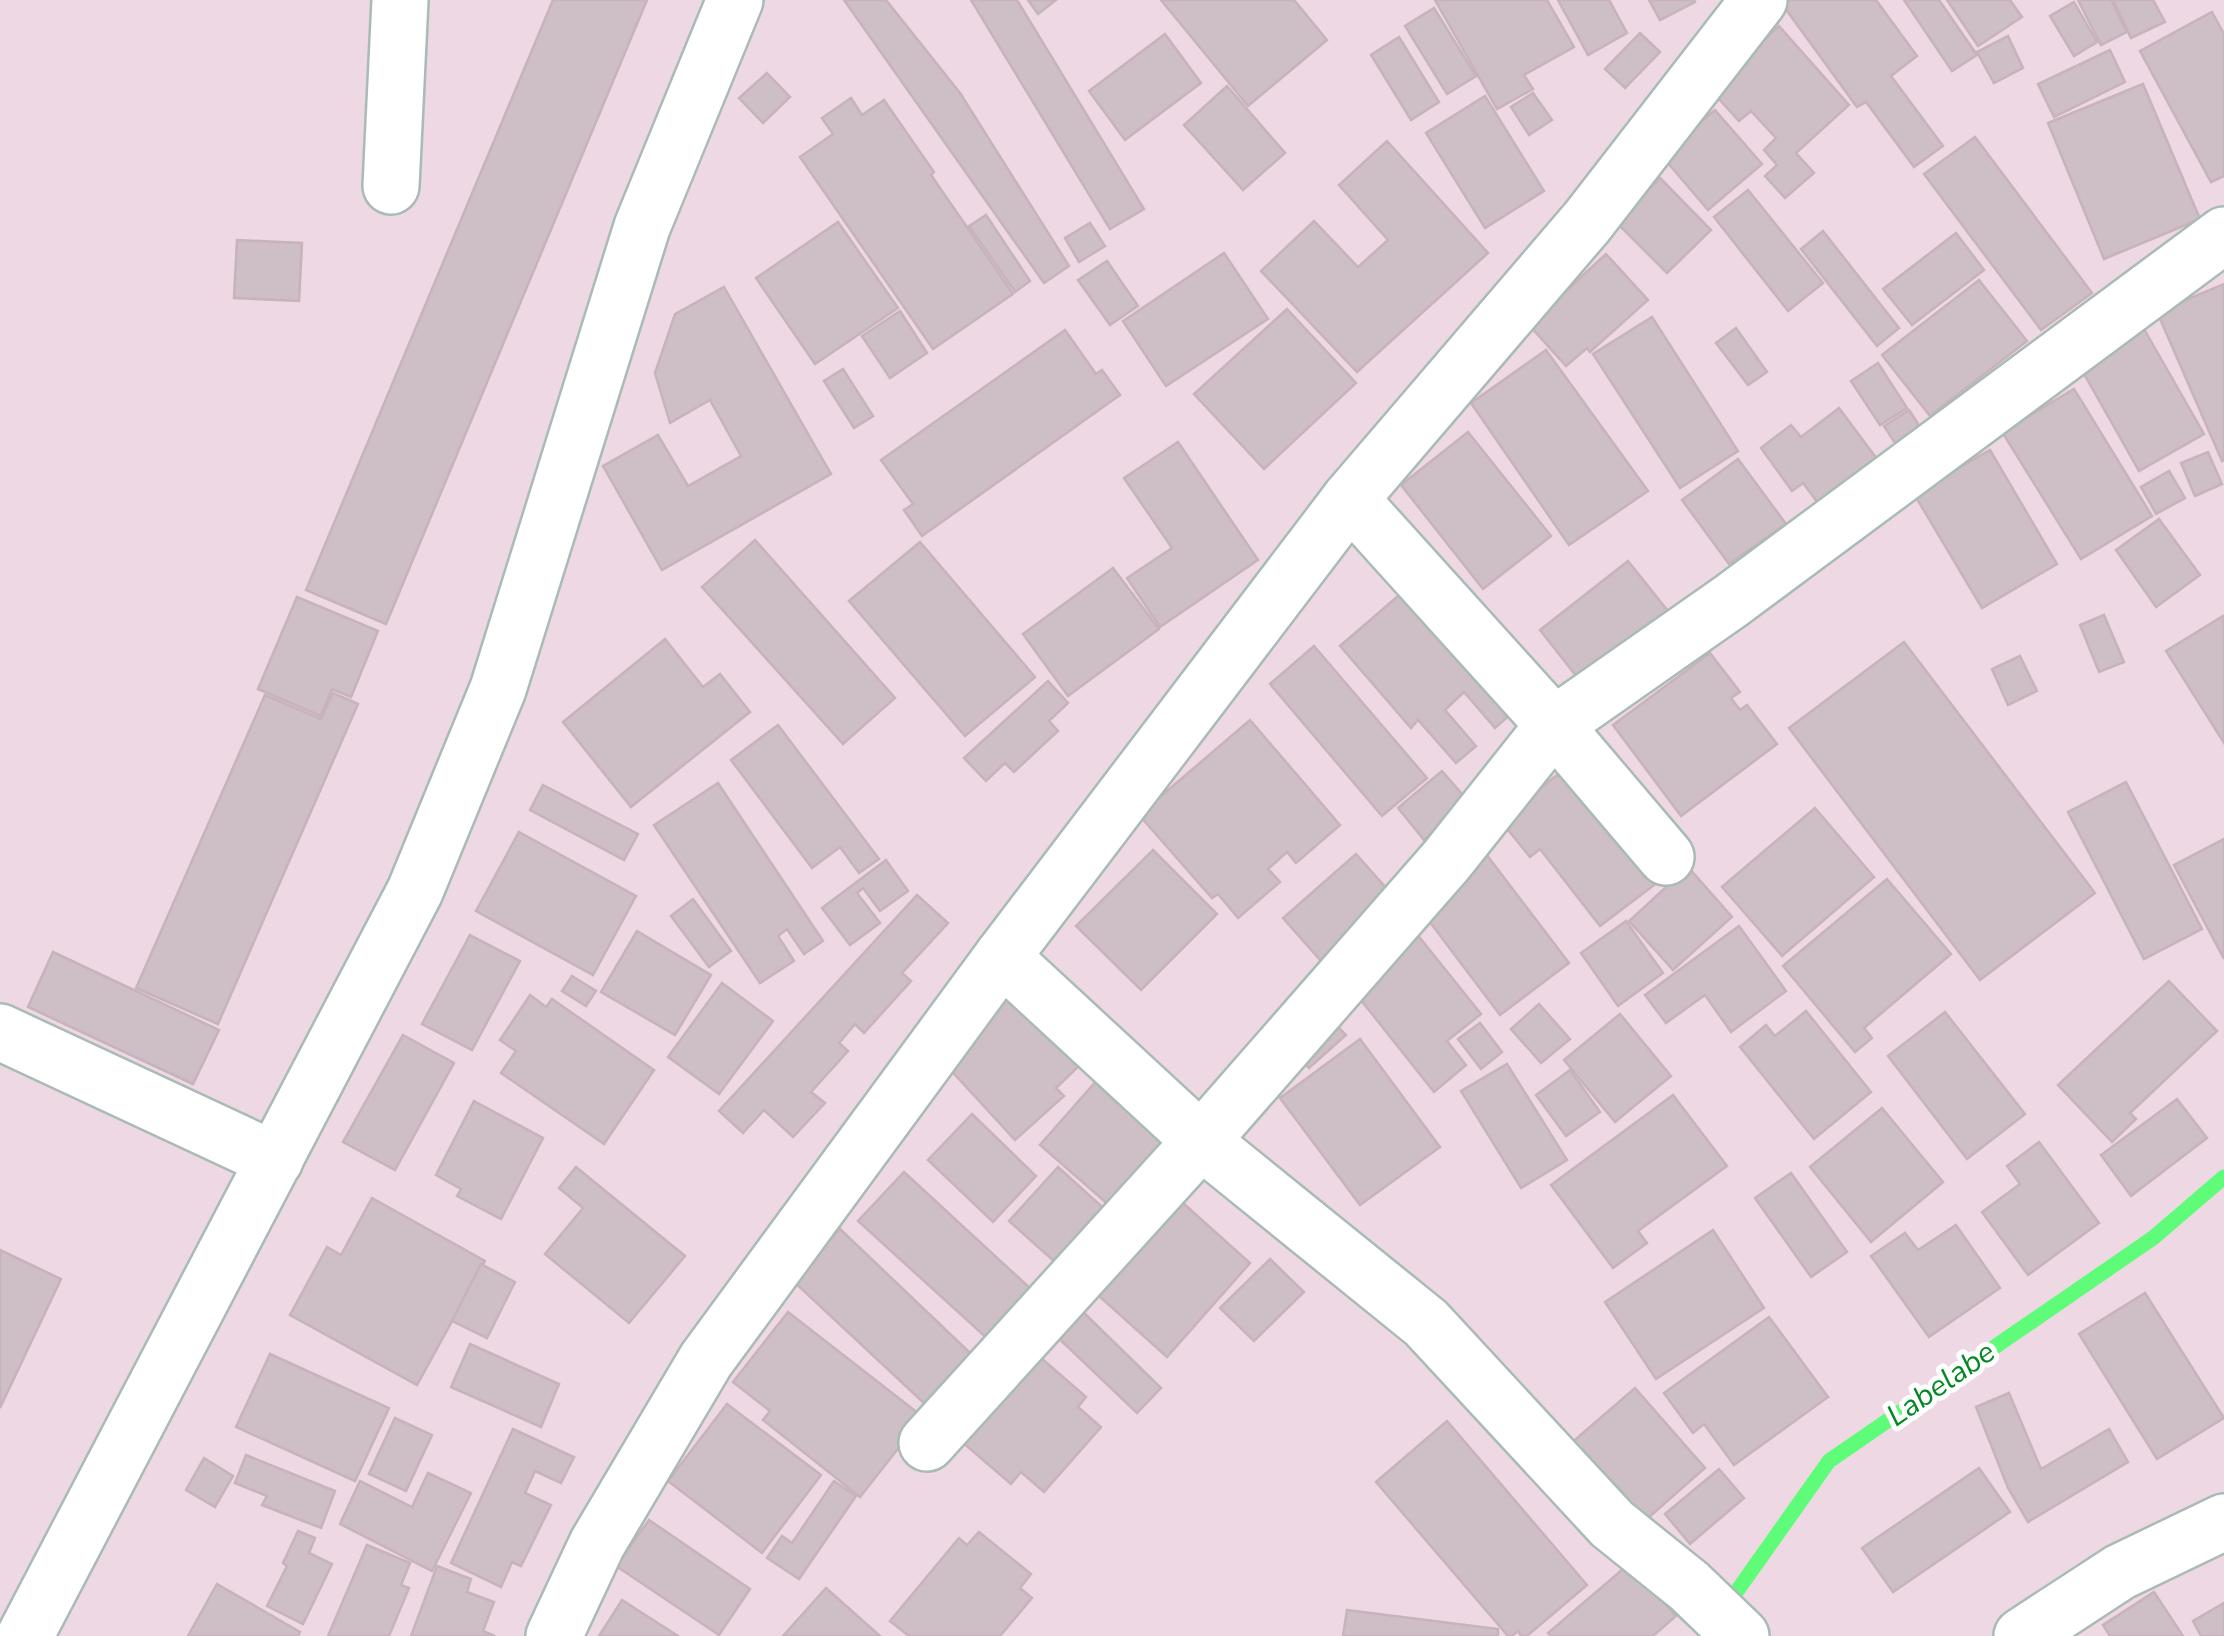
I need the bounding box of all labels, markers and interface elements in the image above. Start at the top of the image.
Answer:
water label: Labelabe [1879,1332,2004,1436]

